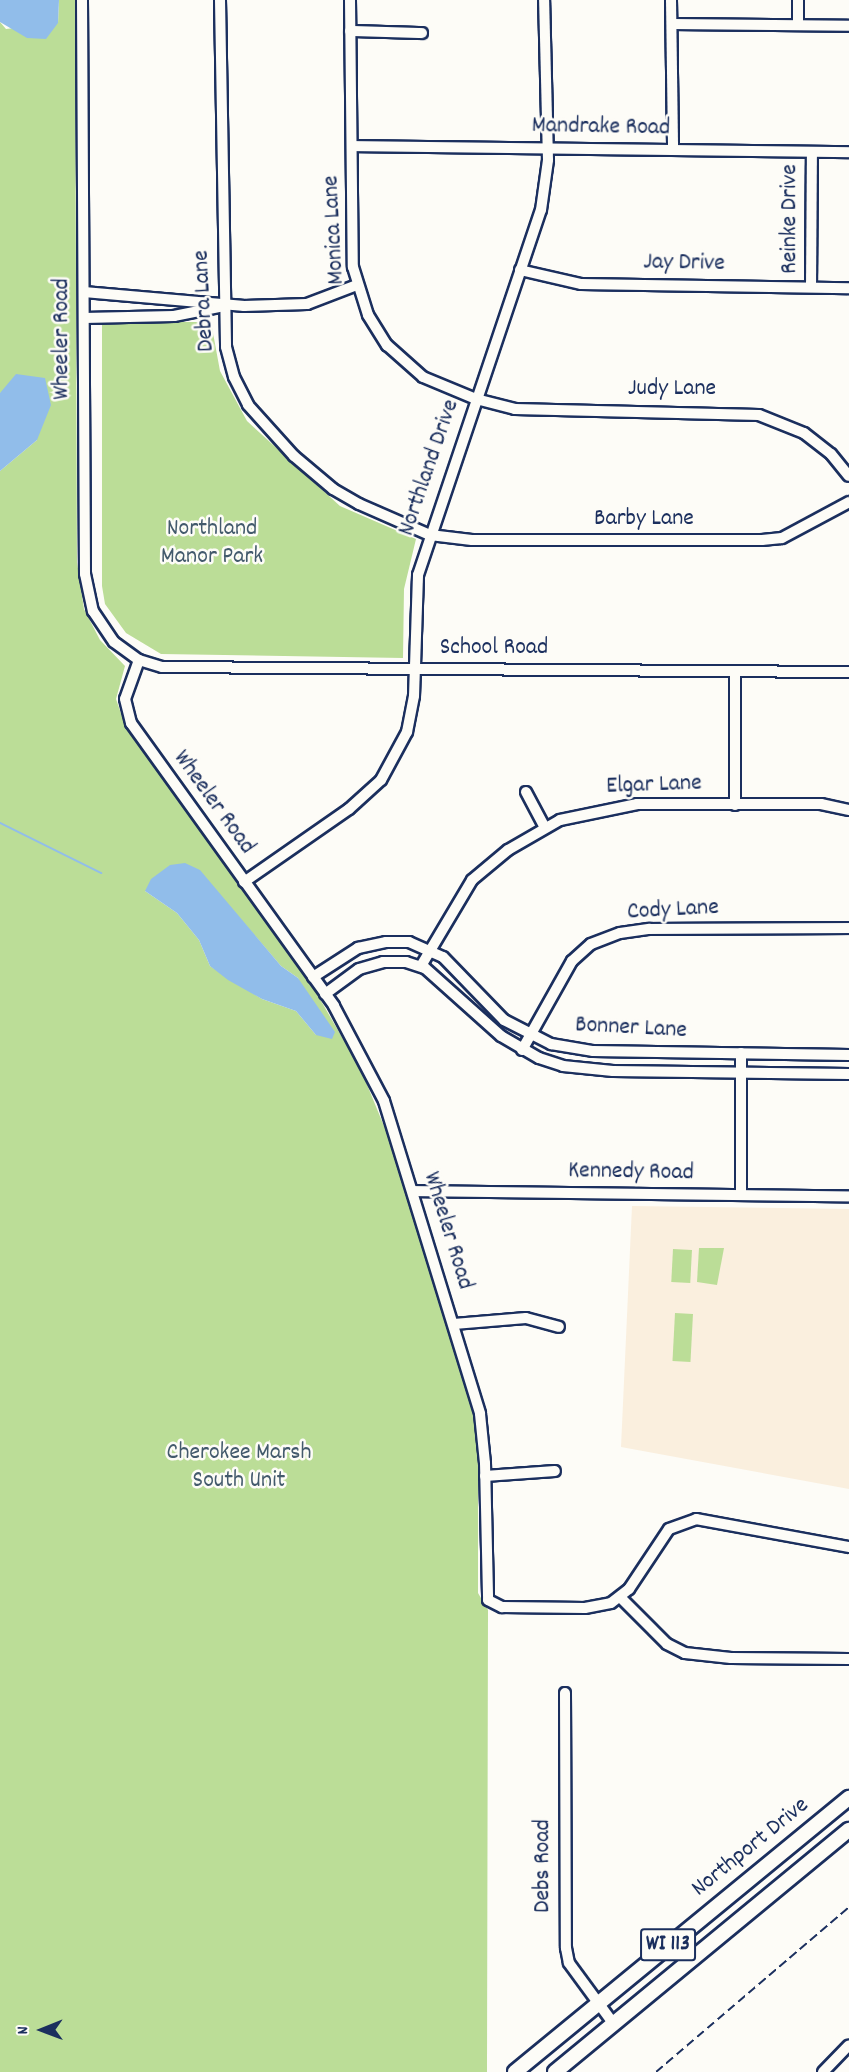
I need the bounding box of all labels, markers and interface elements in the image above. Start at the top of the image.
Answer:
street label: Mandrake Road [531,112,671,144]
street label: Reinke Drive [777,164,805,274]
street label: Monica Lane [318,175,352,285]
street label: Debra Lane [188,249,222,353]
street label: Jay Drive [643,249,725,279]
street label: Wheeler Road [49,278,77,400]
street label: Judy Lane [628,376,716,404]
street label: Northland Drive [393,396,467,540]
street label: Barby Lane [594,506,694,534]
park label: Northland Manor Park [161,516,263,572]
street label: School Road [440,635,548,663]
street label: Wheeler Road [166,745,260,861]
street label: Elgar Lane [606,770,702,802]
street label: Cody Lane [626,894,720,928]
street label: Bonner Lane [574,1012,688,1046]
street label: Kennedy Road [568,1158,694,1188]
street label: Wheeler Road [415,1169,479,1293]
park label: Cherokee Marsh South Unit [167,1440,311,1496]
street label: Northport Drive [687,1792,815,1904]
street label: Debs Road [530,1819,558,1913]
road number: WI 113 [640,1926,696,1964]
north arrow [12,2000,72,2060]
text: N [12,2026,35,2034]

